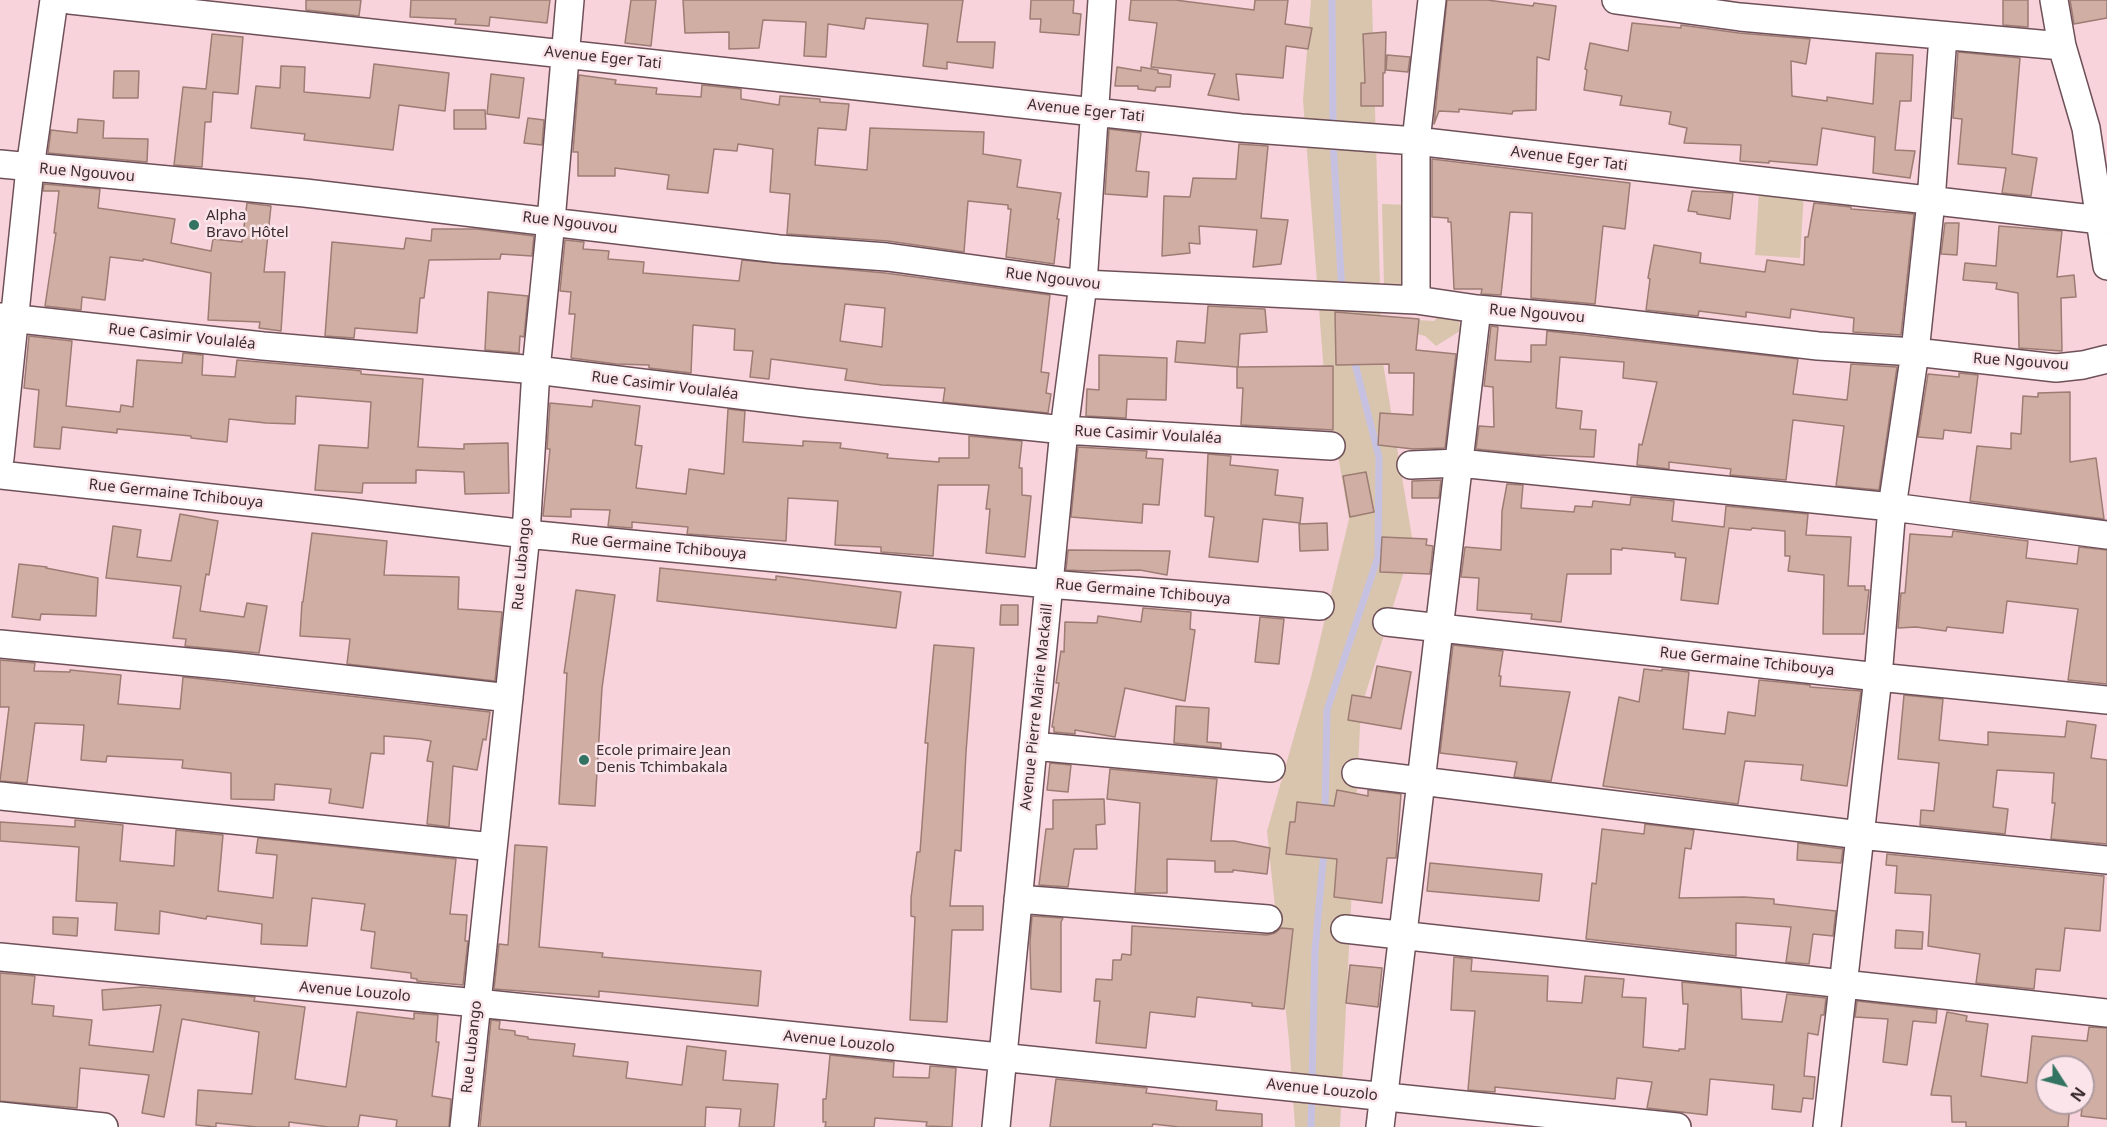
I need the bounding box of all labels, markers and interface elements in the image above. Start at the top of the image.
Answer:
street label: Avenue Eger Tati [544,43,662,73]
street label: Avenue Eger Tati [1027,96,1145,126]
street label: Avenue Eger Tati [1510,143,1628,175]
street label: Rue Ngouvou [38,160,136,186]
place label: Alpha Bravo Hôtel [206,207,289,242]
street label: Rue Ngouvou [521,208,619,238]
marker: Alpha Bravo Hôtel [187,218,201,232]
street label: Rue Ngouvou [1004,264,1102,294]
street label: Rue Ngouvou [1488,301,1586,327]
street label: Rue Casimir Voulaléa [107,320,257,354]
street label: Rue Ngouvou [1973,350,2069,374]
street label: Rue Casimir Voulaléa [590,368,740,404]
street label: Rue Casimir Voulaléa [1074,422,1222,448]
street label: Rue Germaine Tchibouya [88,476,264,512]
street label: Rue Lubango [509,517,535,611]
street label: Rue Germaine Tchibouya [571,530,747,564]
street label: Rue Germaine Tchibouya [1055,575,1231,609]
street label: Avenue Pierre Mairie Mackaill [1017,603,1057,811]
street label: Rue Germaine Tchibouya [1659,644,1835,680]
place label: Ecole primaire Jean Denis Tchimbakala [596,742,731,777]
marker: Ecole primaire Jean Denis Tchimbakala [577,753,591,767]
street label: Avenue Louzolo [299,978,411,1006]
street label: Rue Lubango [458,1000,486,1094]
street label: Avenue Louzolo [782,1027,896,1057]
north arrow [2035,1055,2095,1115]
street label: Avenue Louzolo [1265,1075,1379,1105]
text: N [2065,1083,2091,1106]

